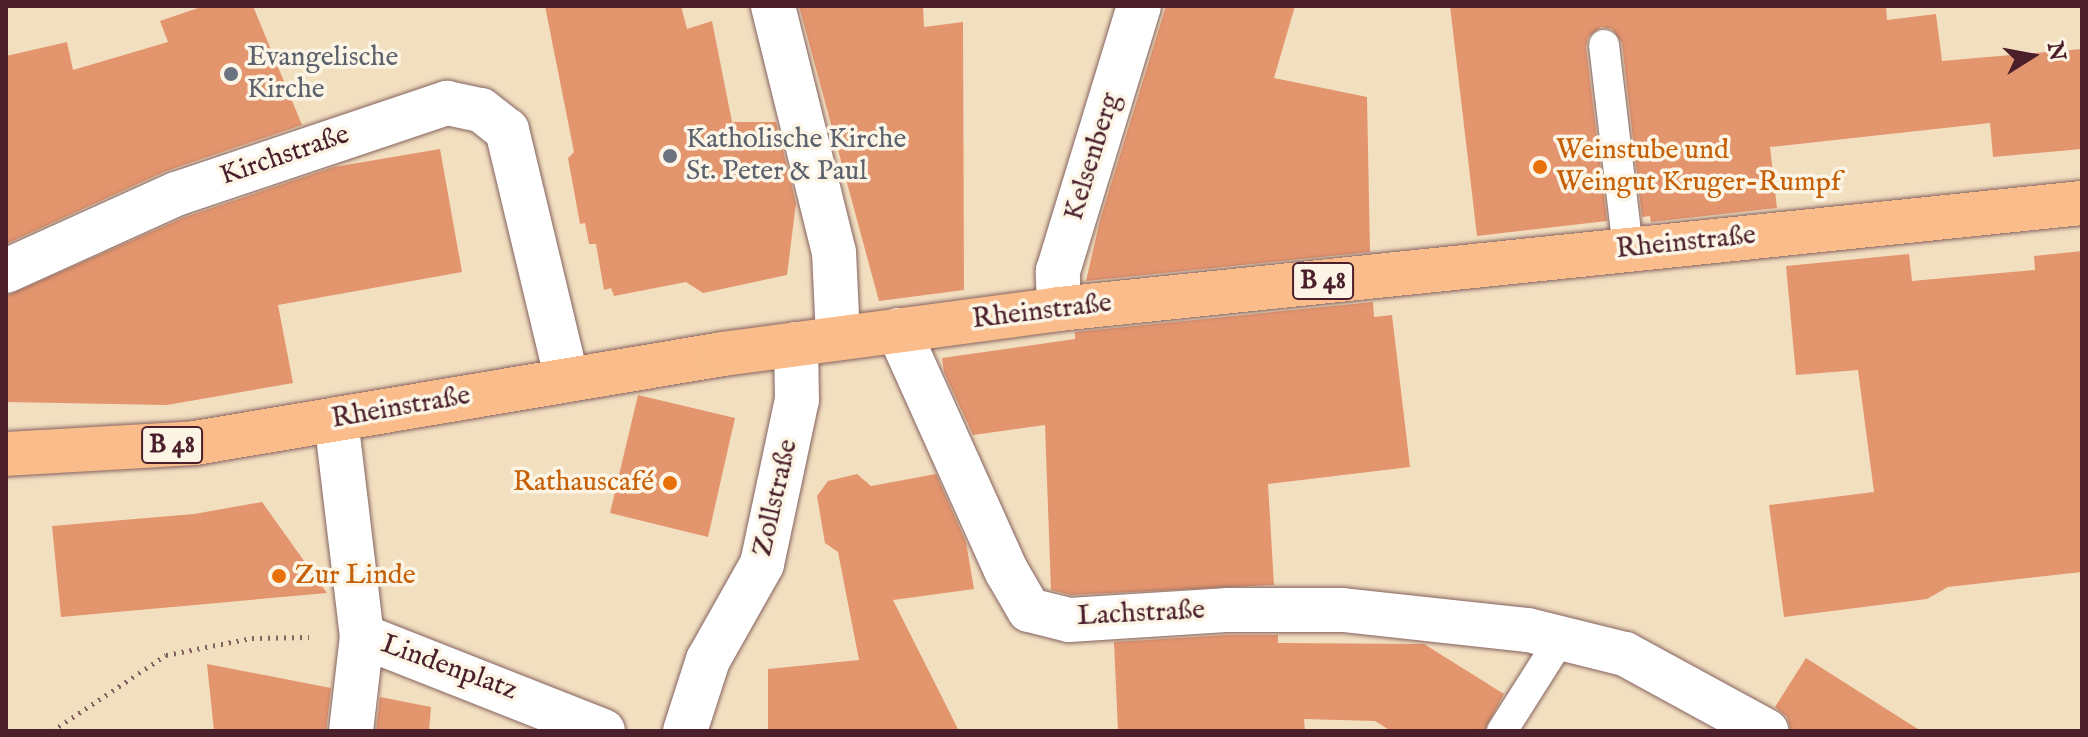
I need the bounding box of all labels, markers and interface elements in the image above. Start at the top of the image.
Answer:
north arrow [1992,16,2072,96]
text: N [2040,39,2071,63]
place label: Evangelische Kirche [247,41,398,107]
marker: Evangelische Kirche [222,65,240,83]
street label: Kelsenberg [1058,89,1128,225]
street label: Kirchstraße [216,118,354,194]
place label: Katholische Kirche St. Peter & Paul [686,123,906,189]
place label: Weinstube und Weingut Kruger-Rumpf [1556,134,1841,200]
marker: Katholische Kirche St. Peter & Paul [661,147,679,165]
marker: Weinstube und Weingut Kruger-Rumpf [1531,158,1549,176]
street label: Rheinstraße [1614,219,1758,267]
road number: B 48 [1291,259,1355,303]
street label: Rheinstraße [970,287,1114,337]
street label: Rheinstraße [329,379,473,437]
road number: B 48 [140,423,204,467]
street label: Zollstraße [746,436,806,560]
place label: Rathauscafé [513,466,654,500]
marker: Rathauscafé [661,474,679,492]
place label: Zur Linde [295,559,416,593]
marker: Zur Linde [270,567,288,585]
street label: Lachstraße [1076,594,1206,634]
street label: Lindenplatz [376,628,522,708]

